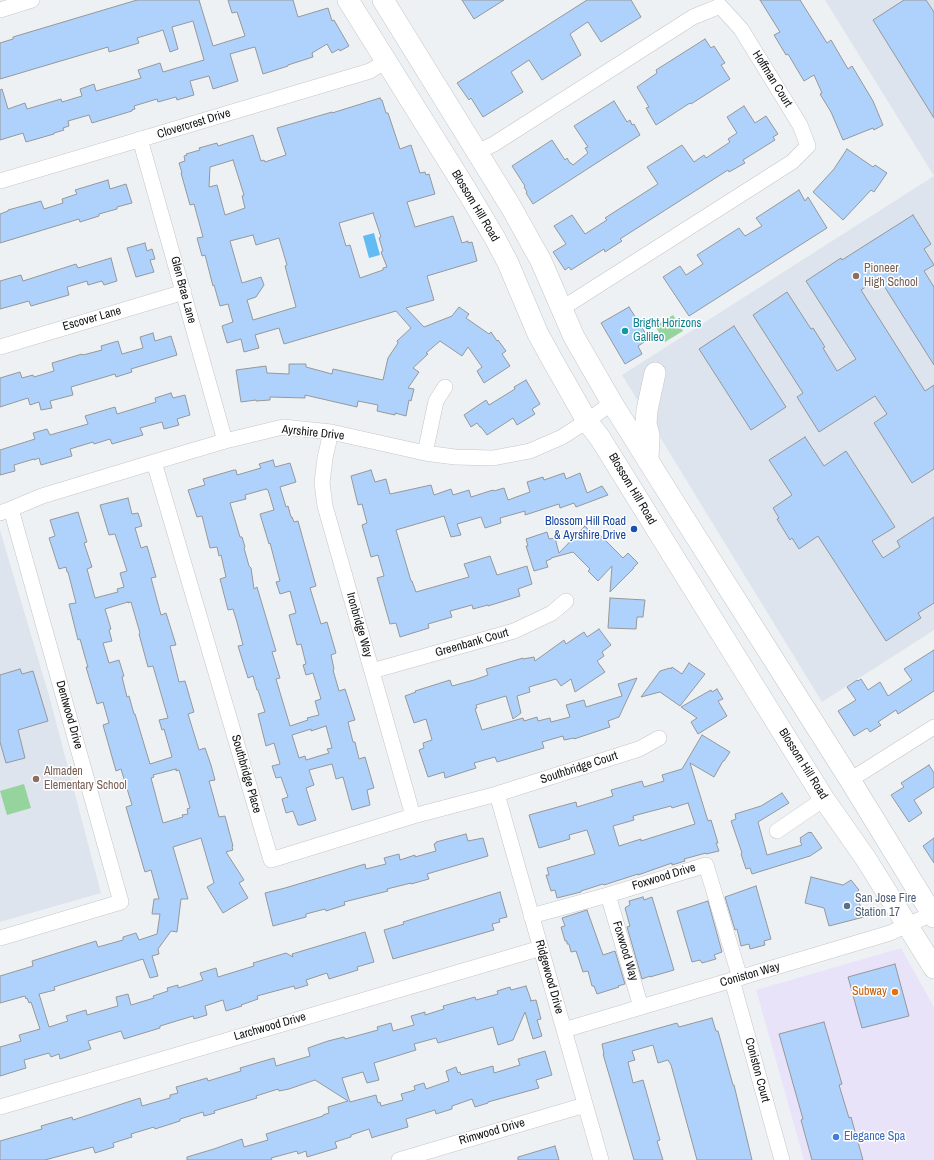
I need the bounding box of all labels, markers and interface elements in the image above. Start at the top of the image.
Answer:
street label: Hoffman Court [749,48,795,110]
street label: Clovercrest Drive [156,106,232,142]
street label: Blossom Hill Road [448,168,502,244]
street label: Glen Brae Lane [167,255,199,325]
place label: Pioneer High School [864,262,918,290]
marker: Pioneer High School [851,271,861,281]
street label: Escover Lane [61,304,123,334]
place label: Bright Horizons Galileo [633,317,701,345]
marker: Bright Horizons Galileo [620,326,630,336]
street label: Ayrshire Drive [281,423,345,443]
street label: Blossom Hill Road [605,451,659,527]
place label: Blossom Hill Road & Ayrshire Drive [545,515,626,543]
marker: Blossom Hill Road & Ayrshire Drive [629,524,639,534]
street label: Ironbridge Way [343,591,375,659]
street label: Greenbank Court [434,626,510,660]
street label: Dentwood Drive [52,679,86,751]
street label: Blossom Hill Road [775,726,831,802]
street label: Southbridge Place [228,733,264,815]
street label: Southbridge Court [539,749,619,787]
place label: Almaden Elementary School [44,765,127,793]
marker: Almaden Elementary School [31,774,41,784]
street label: Foxwood Drive [630,861,698,893]
place label: San Jose Fire Station 17 [855,892,916,920]
marker: San Jose Fire Station 17 [842,901,852,911]
street label: Foxwood Way [609,919,641,983]
street label: Ridgewood Drive [532,938,566,1016]
street label: Coniston Way [718,960,782,990]
place label: Subway [852,985,887,999]
marker: Subway [890,987,900,997]
street label: Larchwood Drive [232,1010,308,1044]
street label: Coniston Court [741,1036,773,1104]
street label: Rimwood Drive [457,1116,527,1148]
place label: Elegance Spa [844,1130,905,1144]
marker: Elegance Spa [831,1132,841,1142]

